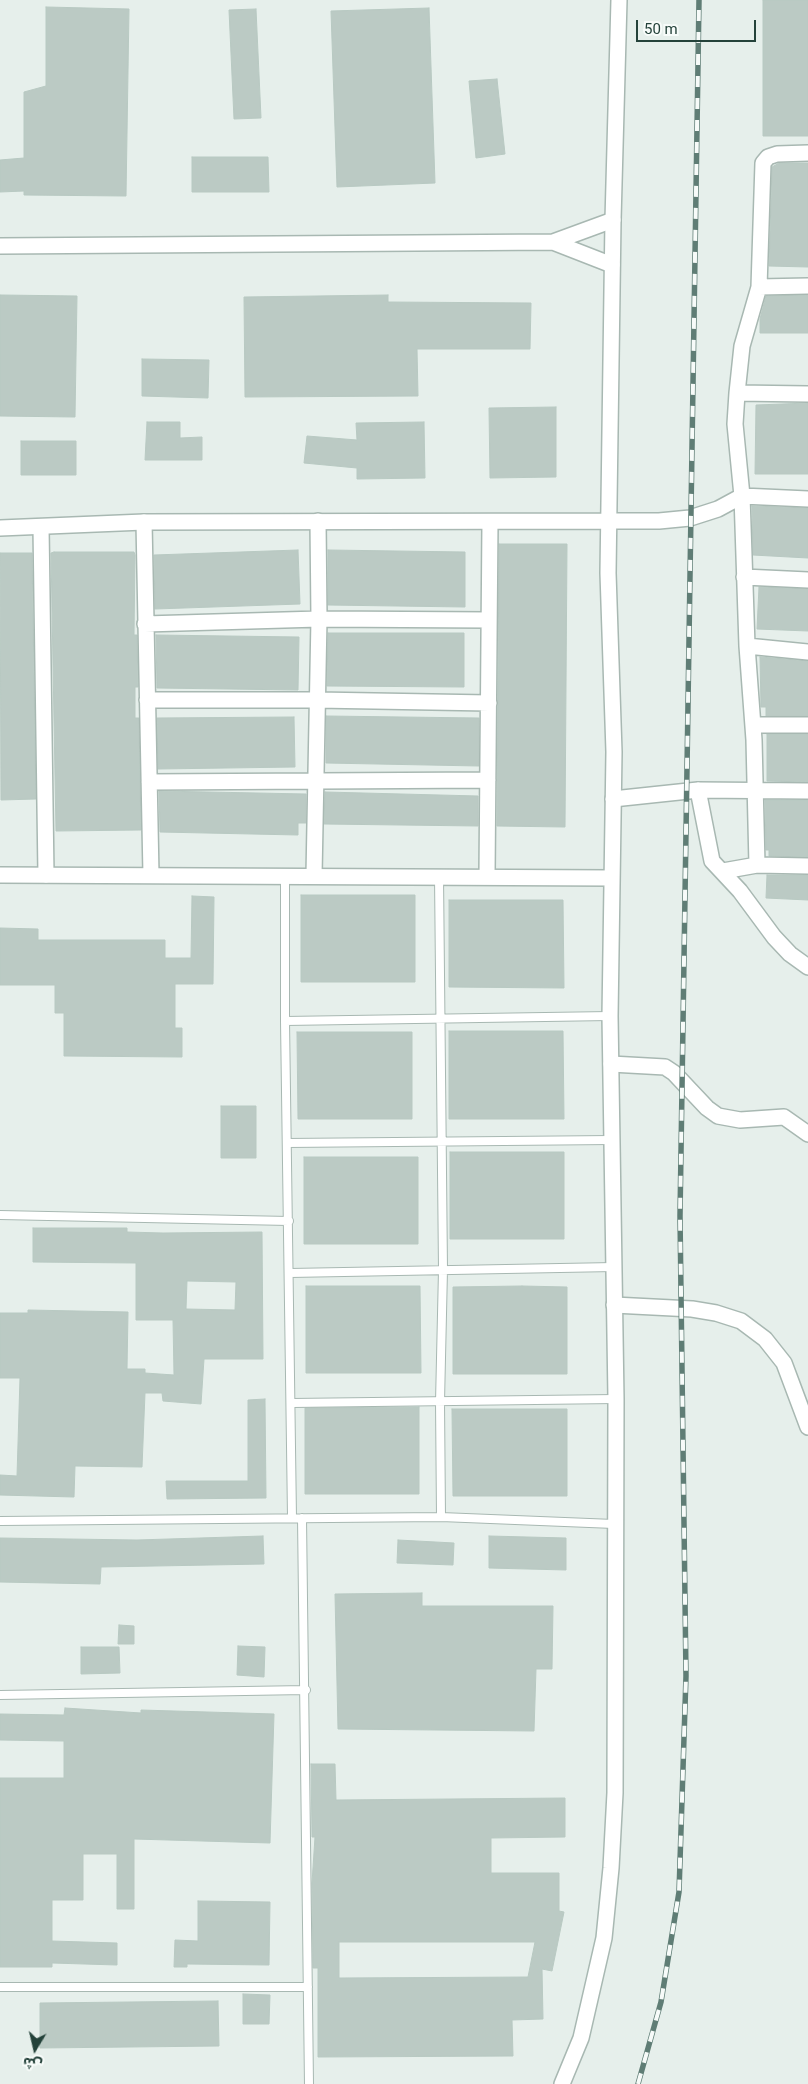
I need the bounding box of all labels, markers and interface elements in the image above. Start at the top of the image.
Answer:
scale bar [638,10,758,42]
text: 50 m [644,20,678,38]
north arrow [10,2024,60,2074]
text: ش [22,2054,43,2073]

